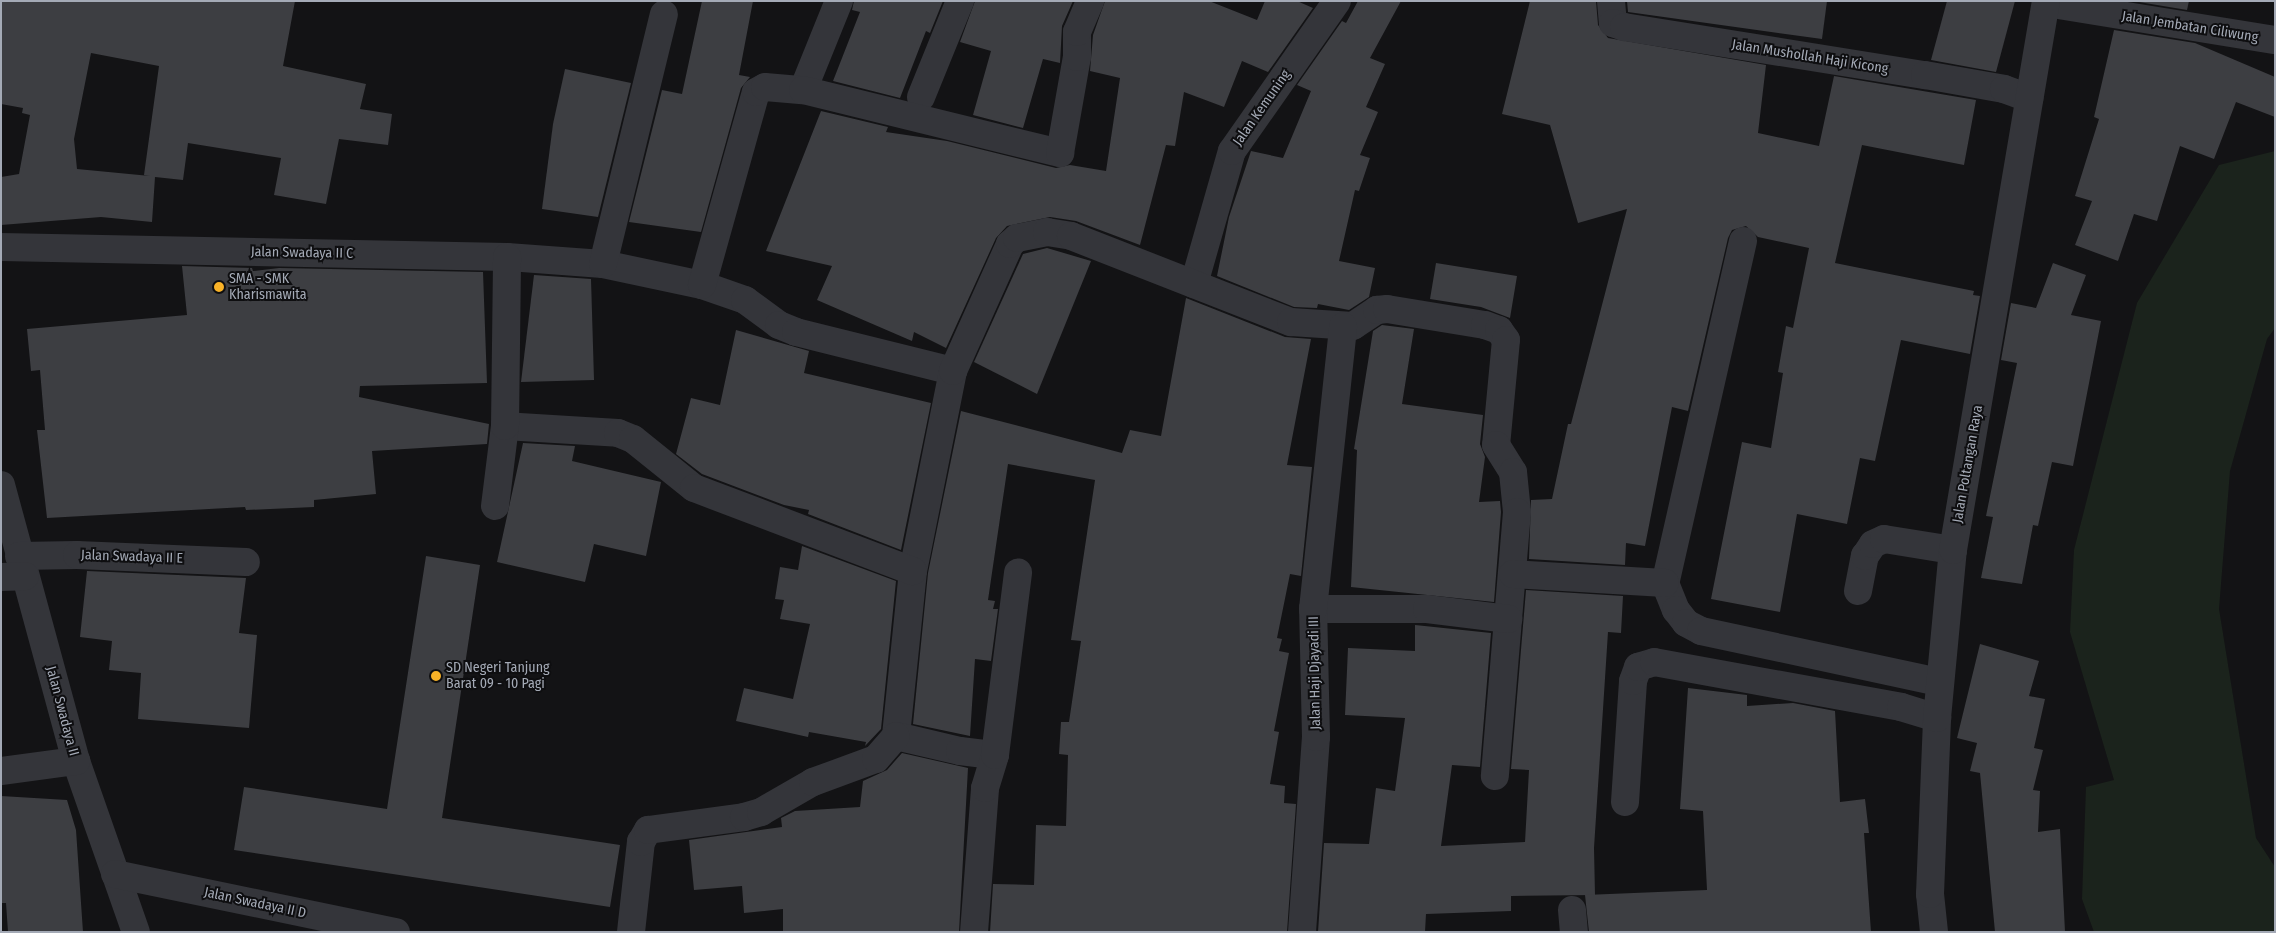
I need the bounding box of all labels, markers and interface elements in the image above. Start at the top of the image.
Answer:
street label: Jalan Jembatan Ciliwung [2121,8,2259,46]
street label: Jalan Mushollah Haji Kicong [1731,36,1889,78]
street label: Jalan Kemuning [1230,67,1294,149]
street label: Jalan Swadaya II C [251,244,353,262]
place label: SMA - SMK Kharismawita [229,271,307,304]
marker: SMA - SMK Kharismawita [213,281,225,293]
street label: Jalan Poltangan Raya [1949,404,1987,524]
street label: Jalan Swadaya II E [81,547,183,567]
street label: Jalan Haji Djayadi III [1306,616,1324,730]
place label: SD Negeri Tanjung Barat 09 - 10 Pagi [446,660,550,692]
street label: Jalan Swadaya II [42,664,82,758]
marker: SD Negeri Tanjung Barat 09 - 10 Pagi [430,670,442,682]
street label: Jalan Swadaya II D [203,884,307,922]

